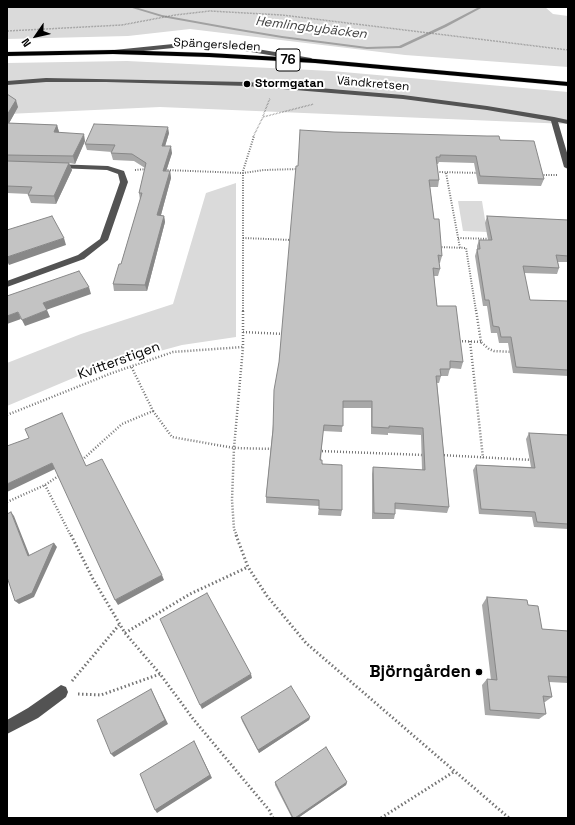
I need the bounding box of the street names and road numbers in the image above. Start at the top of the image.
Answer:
street label: Spängersleden [173,36,261,54]
road number: 76 [276,49,300,71]
street label: Vändkretsen [336,74,410,94]
street label: Kvitterstigen [76,338,162,384]

